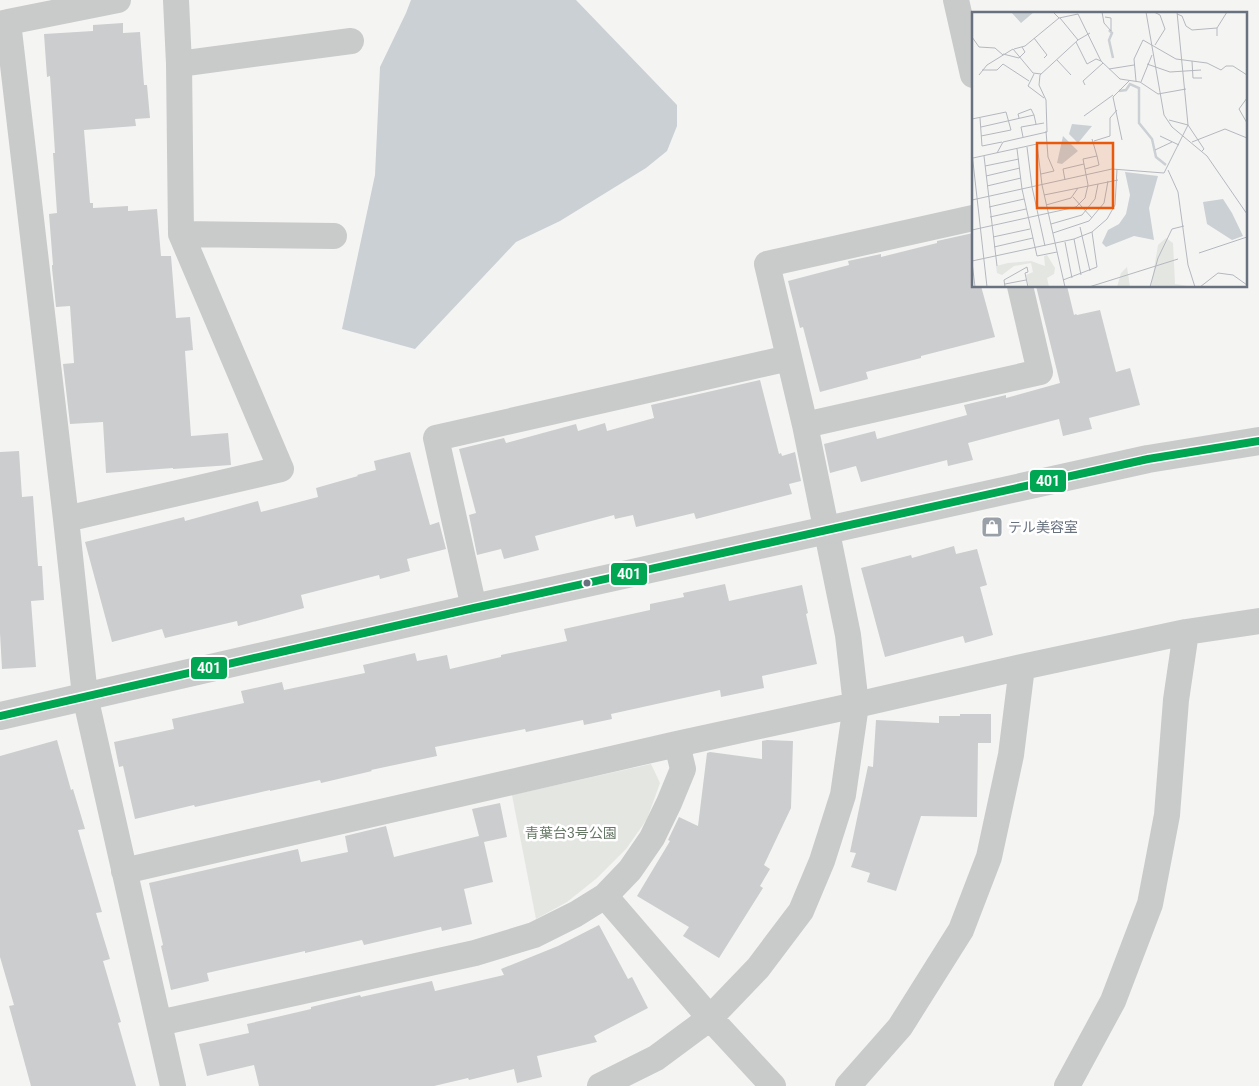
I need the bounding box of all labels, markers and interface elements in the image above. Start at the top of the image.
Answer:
inset map [972,12,1246,288]
line badge: 401 [1029,469,1067,493]
text: 401 [1036,473,1060,489]
shop icon: テル美容室 [980,515,1004,539]
place label: テル美容室 [1008,519,1078,535]
line badge: 401 [610,562,648,586]
text: 401 [617,566,641,582]
unlabelled marker [582,578,592,588]
line badge: 401 [190,656,228,680]
text: 401 [197,660,221,676]
park label: 青葉台3号公園 [525,825,617,841]

